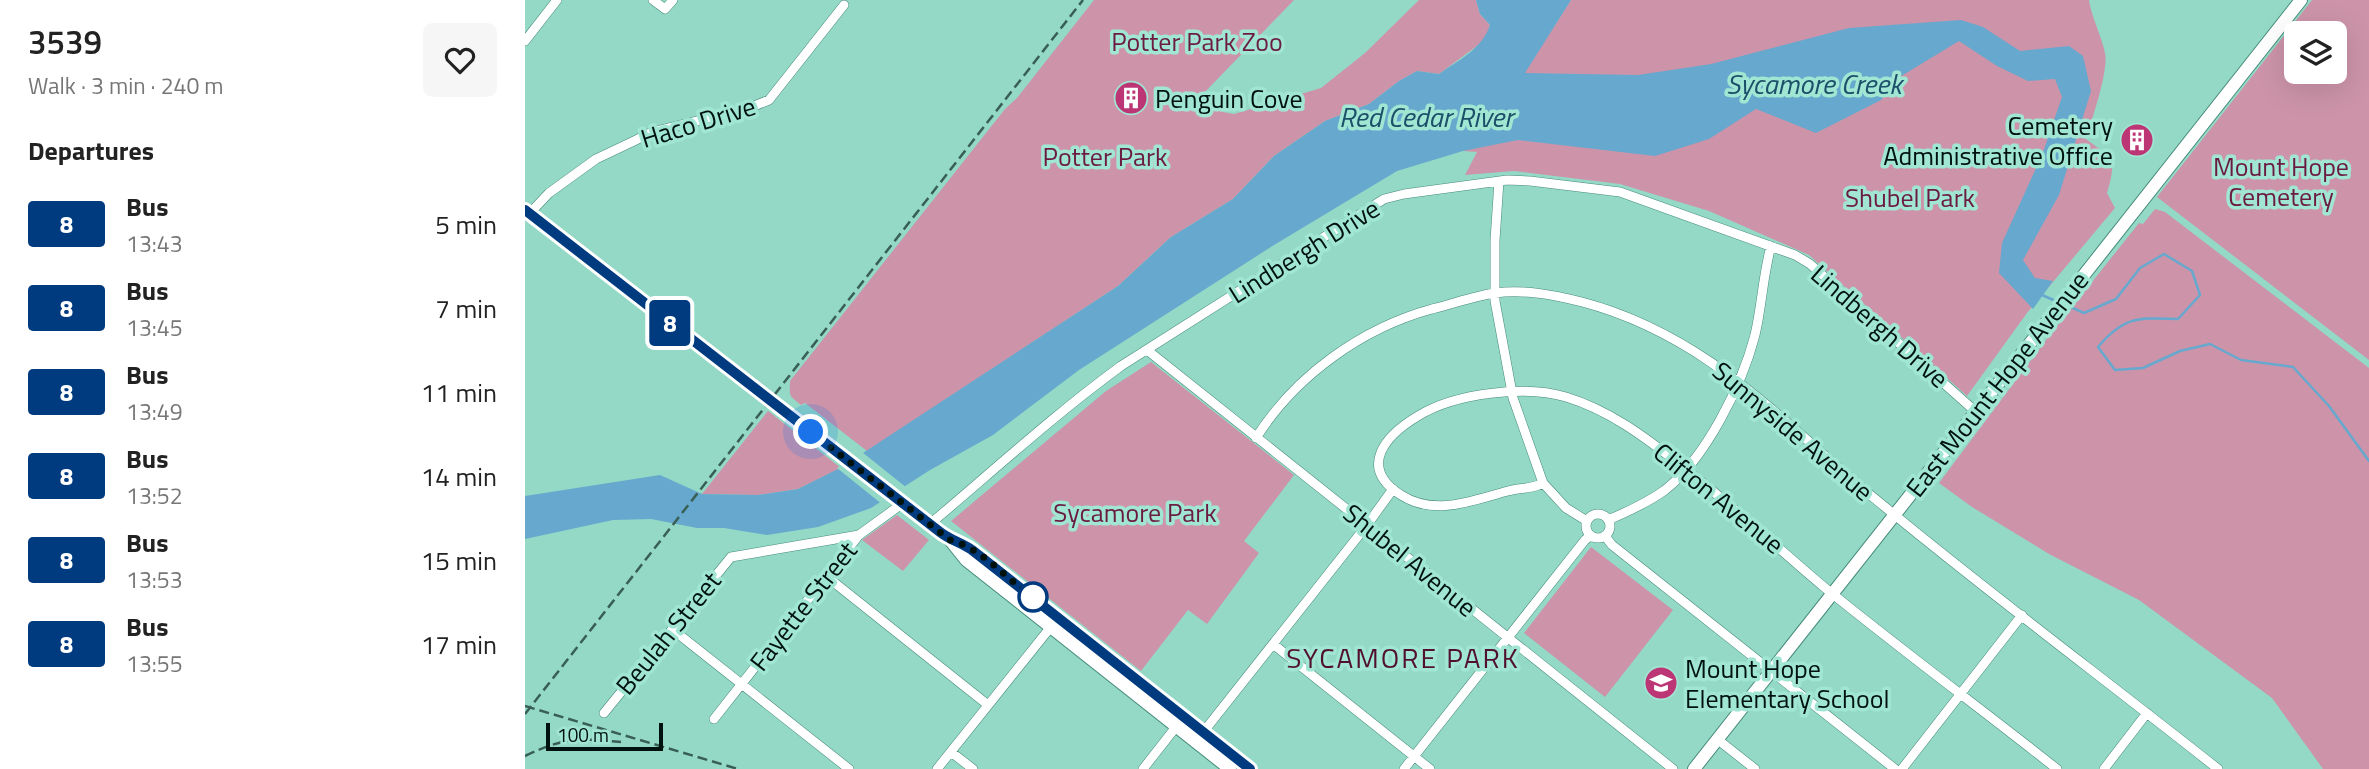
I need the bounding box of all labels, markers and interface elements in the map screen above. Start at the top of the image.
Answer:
text: 3539 [28,17,102,67]
map controls [2284,21,2347,84]
button: layers [2284,21,2347,84]
park label: Potter Park Zoo [1111,22,1283,61]
button: heart [423,23,497,97]
water label: Sycamore Creek [1726,62,1905,105]
text: Walk · 3 min · 240 m [28,68,224,103]
building icon: Penguin Cove [1112,79,1150,117]
place label: Penguin Cove [1155,79,1303,118]
street label: Haco Drive [636,86,760,158]
water label: Red Cedar River [1339,95,1516,138]
place label: Cemetery Administrative Office [1883,106,2113,175]
building icon: Cemetery Administrative Office [2118,121,2156,159]
text: Departures [28,131,154,170]
park label: Potter Park [1043,137,1167,176]
park label: Mount Hope Cemetery [2213,147,2349,216]
park label: Shubel Park [1845,178,1975,217]
text: Bus [126,187,168,226]
street label: Lindbergh Drive [1221,189,1387,313]
text: 5 min [435,205,497,244]
text: 8 [60,206,73,242]
text: 13:43 [126,226,183,261]
street label: Lindbergh Drive [1803,255,1957,397]
street label: East Mount Hope Avenue [1896,263,2098,505]
text: Bus [126,271,168,310]
text: 7 min [435,289,497,328]
text: 8 [60,290,73,326]
line badge: 8 [647,300,693,346]
text: 8 [663,305,677,341]
text: 13:45 [126,310,183,345]
street label: Sunnyside Avenue [1704,352,1882,510]
text: Bus [126,355,168,394]
text: 11 min [421,373,497,412]
text: 8 [60,374,73,410]
text: 13:49 [126,394,183,429]
your location [793,414,828,449]
street label: Clifton Avenue [1645,433,1793,563]
text: Bus [126,439,168,478]
text: 14 min [421,457,497,496]
text: 8 [60,458,73,494]
text: 13:52 [126,478,183,513]
park label: Sycamore Park [1053,493,1217,532]
street label: Shubel Avenue [1335,494,1485,626]
text: Bus [126,523,168,562]
street label: Fayette Street [740,533,866,679]
text: 15 min [421,541,497,580]
text: 8 [60,542,73,578]
text: 13:53 [126,562,183,597]
street label: Beulah Street [606,563,730,703]
unlabelled marker [1018,582,1048,612]
text: Bus [126,607,168,646]
text: 17 min [421,625,497,664]
text: 8 [60,626,73,662]
district label: SYCAMORE PARK [1286,636,1520,679]
text: 13:55 [126,646,183,681]
place label: Mount Hope Elementary School [1685,649,1890,718]
school or university icon: Mount Hope Elementary School [1642,664,1680,702]
scale bar [546,720,663,752]
text: 100 m [557,720,609,749]

